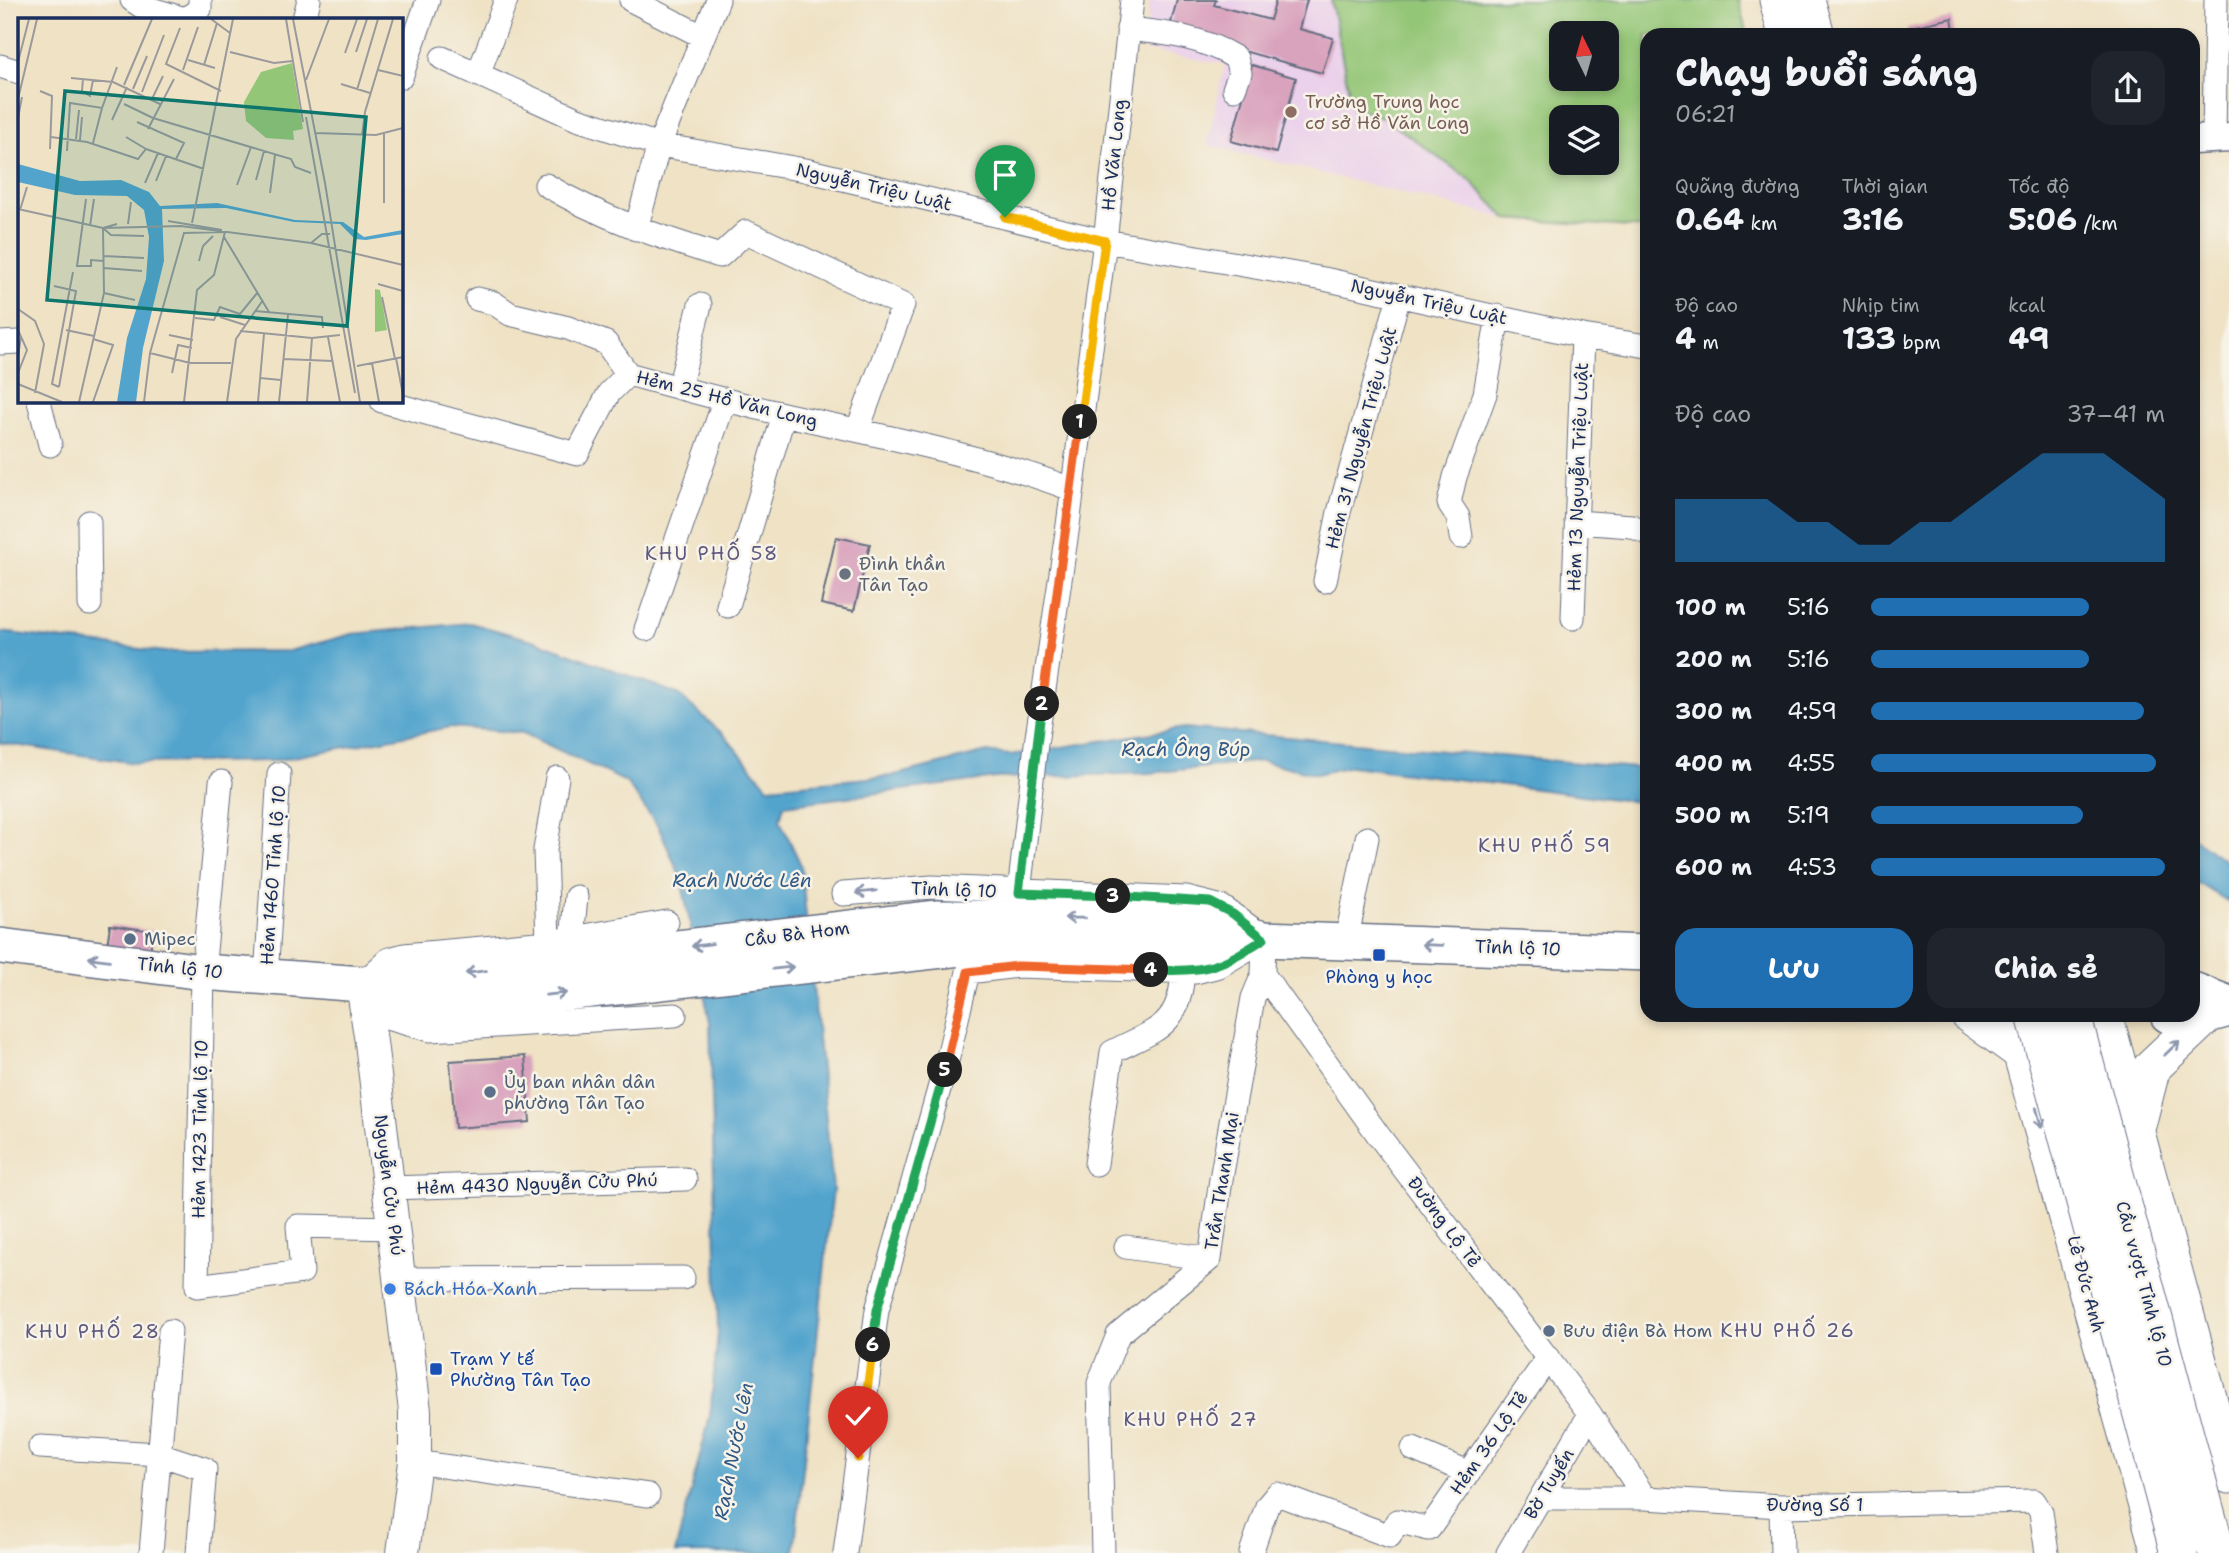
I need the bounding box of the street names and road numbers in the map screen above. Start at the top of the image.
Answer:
street label: Hồ Văn Long [1096,98,1132,212]
street label: Nguyễn Triệu Luật [794,157,954,217]
street label: Nguyễn Triệu Luật [1349,274,1510,330]
street label: Hẻm 31 Nguyễn Triệu Luật [1320,324,1402,552]
street label: Hẻm 13 Nguyễn Triệu Luật [1562,362,1594,592]
street label: Hẻm 25 Hồ Văn Long [634,365,820,433]
street label: Hẻm 1460 Tỉnh lộ 10 [255,784,291,966]
street label: Tỉnh lộ 10 [911,877,997,903]
street label: Cầu Bà Hom [743,916,851,952]
street label: Tỉnh lộ 10 [1475,935,1561,961]
street label: Tỉnh lộ 10 [136,952,224,984]
street label: Hẻm 1423 Tỉnh lộ 10 [186,1039,214,1219]
street label: Trần Thanh Mại [1199,1110,1245,1252]
street label: Nguyễn Cửu Phú [368,1113,410,1257]
street label: Hẻm 4430 Nguyễn Cửu Phú [416,1168,658,1200]
street label: Đường Lộ Tẻ [1402,1172,1486,1272]
street label: Cầu vượt Tỉnh lộ 10 [2110,1198,2178,1370]
street label: Lê Đức Anh [2062,1233,2110,1335]
street label: Hẻm 36 Lộ Tẻ [1444,1387,1534,1499]
street label: Bờ Tuyến [1518,1444,1580,1524]
street label: Đường Số 1 [1767,1493,1863,1517]

